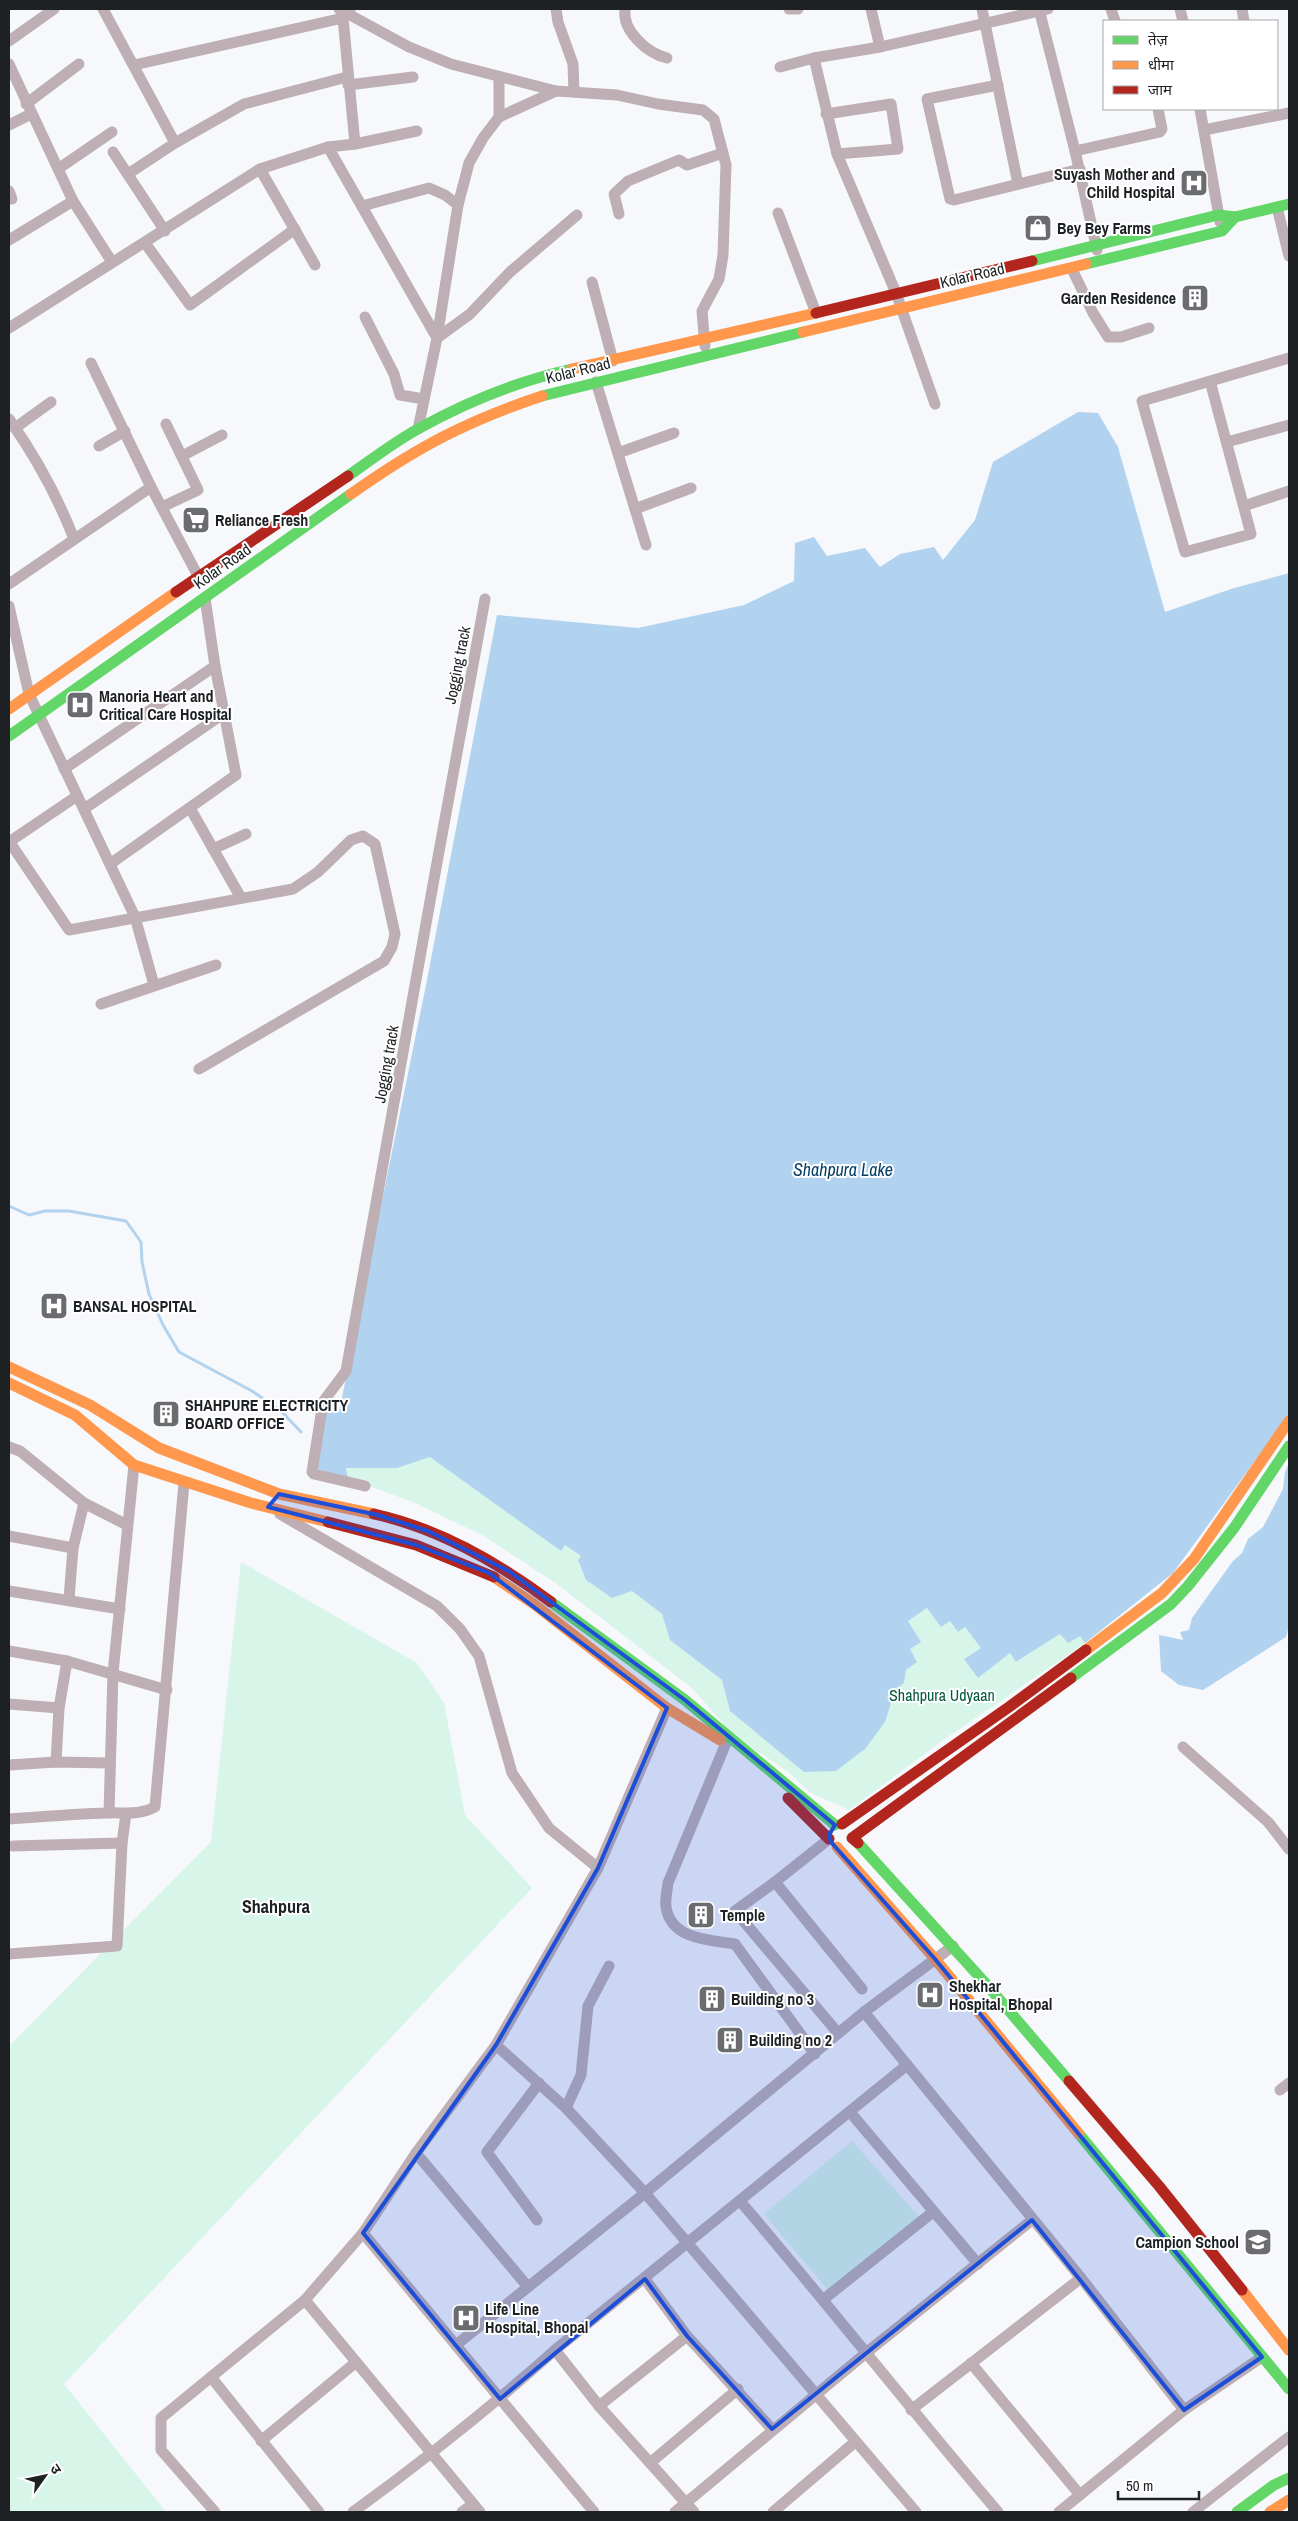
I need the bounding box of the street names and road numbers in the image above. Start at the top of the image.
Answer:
street label: Kolar Road [938,257,1006,293]
street label: Kolar Road [543,351,613,389]
street label: Kolar Road [189,538,255,594]
street label: Jogging track [439,624,475,706]
street label: Jogging track [368,1023,404,1105]

